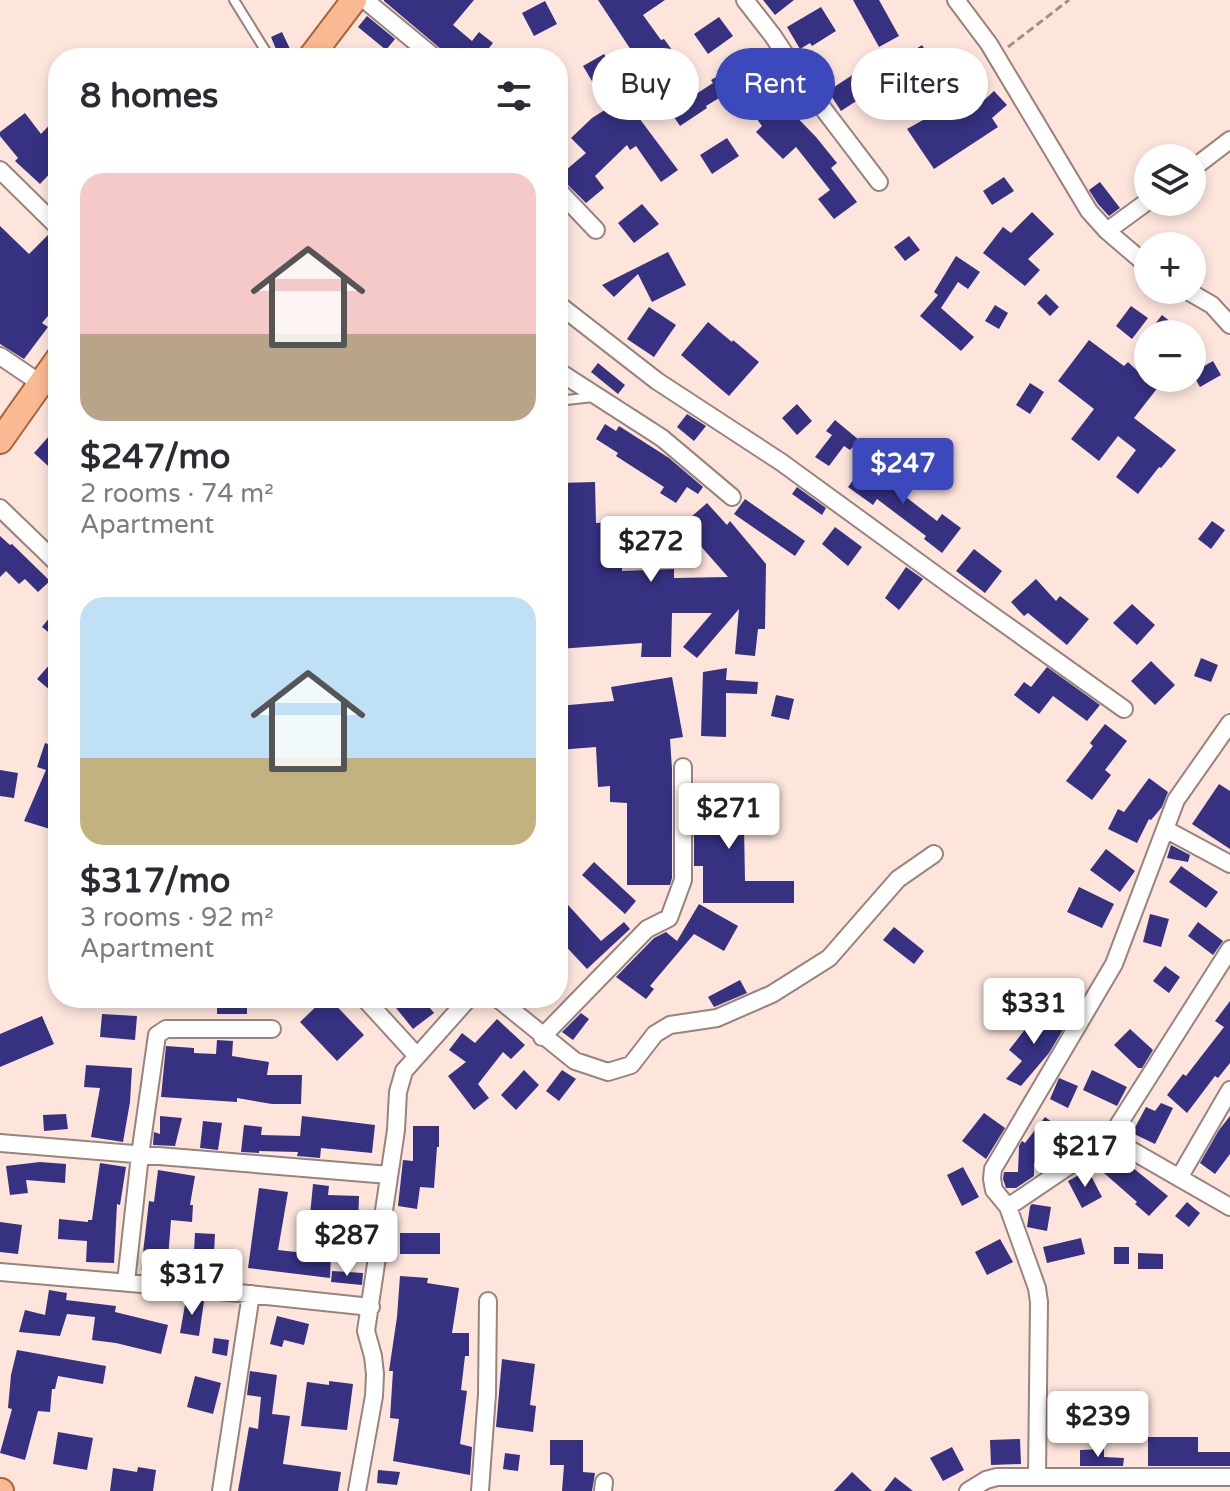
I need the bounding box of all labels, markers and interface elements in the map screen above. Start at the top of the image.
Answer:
chip: Buy [592,48,699,120]
chip: Rent [715,48,835,120]
chip: Filters [851,48,988,120]
icon: filters [492,74,536,118]
text: 8 homes [80,76,218,117]
map controls [1134,144,1206,392]
button: layers [1134,144,1206,216]
icon: home [236,225,380,369]
button: + [1134,232,1206,304]
button: − [1134,320,1206,392]
text: $247/mo [80,437,230,478]
pin: $247 [856,438,950,506]
text: $247 [870,448,936,479]
text: 2 rooms · 74 m² [80,478,274,509]
text: Apartment [80,509,214,540]
pin: $272 [604,516,698,584]
text: $272 [618,526,684,557]
icon: home [236,649,380,793]
pin: $271 [682,783,776,851]
text: $271 [696,793,762,824]
text: $317/mo [80,861,230,902]
text: 3 rooms · 92 m² [80,902,274,933]
text: Apartment [80,933,214,964]
pin: $331 [987,978,1081,1046]
text: $331 [1001,988,1067,1019]
pin: $217 [1038,1121,1132,1189]
text: $217 [1052,1131,1118,1162]
pin: $287 [300,1210,394,1278]
text: $287 [314,1220,380,1251]
pin: $317 [145,1249,239,1317]
text: $317 [159,1259,225,1290]
pin: $239 [1051,1391,1145,1459]
text: $239 [1065,1401,1131,1432]

